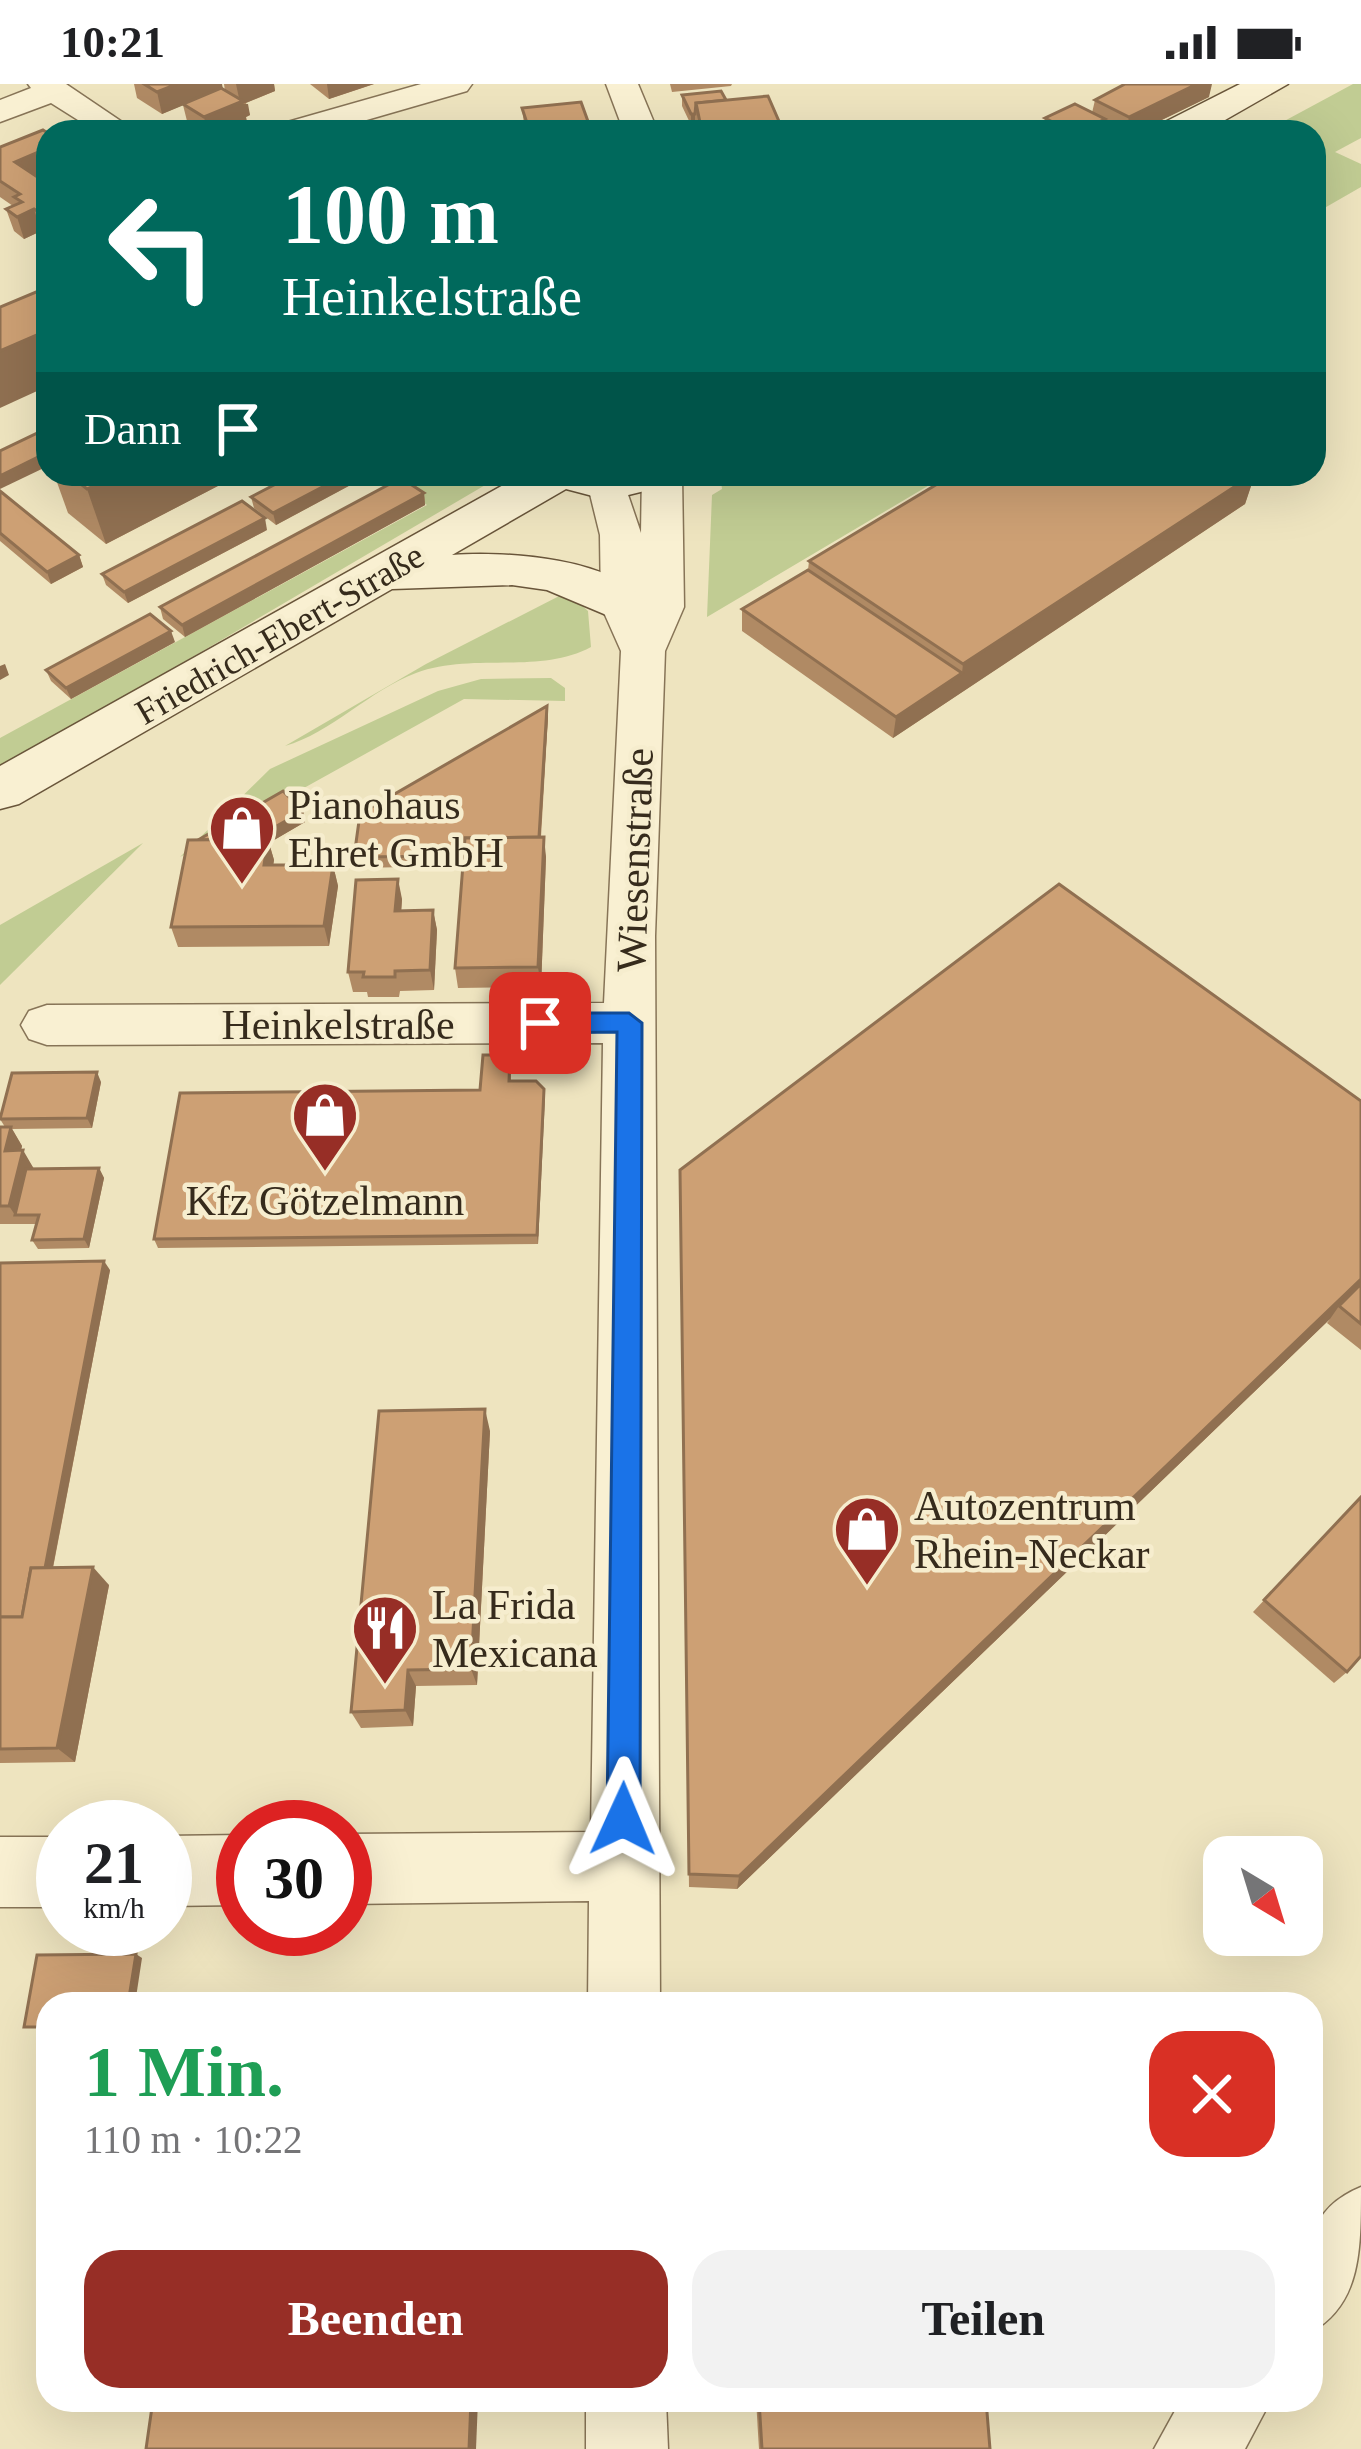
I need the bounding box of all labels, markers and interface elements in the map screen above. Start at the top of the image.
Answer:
text: 10:21 [60,17,165,67]
icon: left [84,168,240,324]
text: 100 m [282,168,499,261]
text: Heinkelstraße [282,267,582,327]
icon: arrive [205,396,271,462]
text: Dann [84,404,181,454]
street label: Friedrich-Ebert-Straße [128,535,431,733]
street label: Wiesenstraße [608,747,662,973]
place label: Pianohaus Ehret GmbH [288,782,504,876]
shop icon: Pianohaus Ehret GmbH [207,793,277,887]
pin [489,972,591,1074]
icon: arrive [507,990,573,1056]
street label: Heinkelstraße [221,1002,455,1048]
shop icon: Kfz Götzelmann [290,1080,360,1174]
place label: Kfz Götzelmann [186,1178,464,1224]
place label: Autozentrum Rhein-Neckar [914,1483,1150,1577]
shop icon: Autozentrum Rhein-Neckar [832,1494,902,1588]
place label: La Frida Mexicana [432,1582,598,1676]
restaurant icon: La Frida Mexicana [350,1593,420,1687]
position arrow [560,1756,686,1882]
speed limit sign: 30 [216,1800,372,1956]
text: 21 [84,1830,144,1896]
north arrow [1203,1836,1323,1956]
map controls [1203,1836,1323,1956]
text: km/h [83,1891,145,1924]
button: close [1149,2031,1275,2157]
text: 1 Min. [84,2032,284,2112]
text: 110 m · 10:22 [84,2118,302,2161]
button: Beenden [84,2250,668,2388]
button: Teilen [692,2250,1275,2388]

